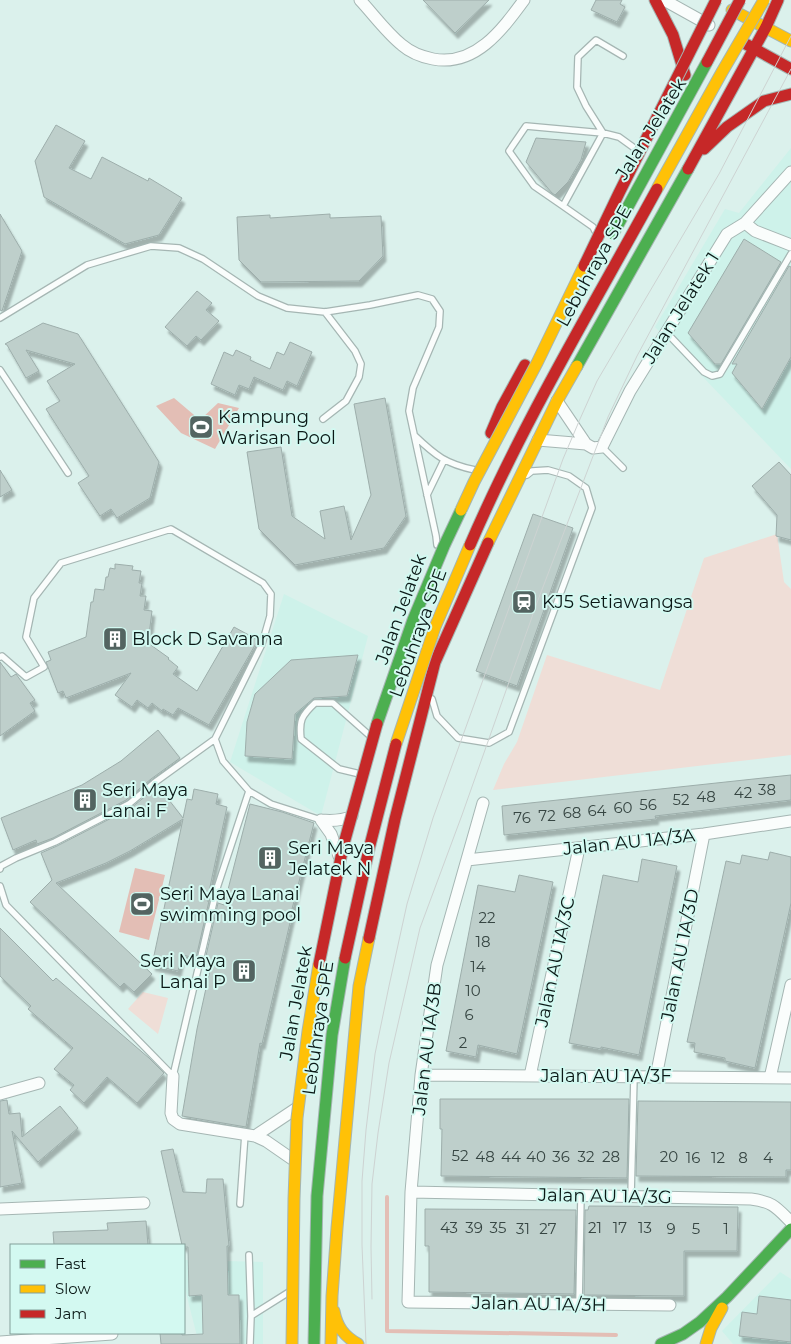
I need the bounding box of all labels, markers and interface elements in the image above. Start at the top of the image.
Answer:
street label: Jalan Jelatek [610,74,691,185]
street label: Lebuhraya SPE [552,202,636,330]
street label: Jalan Jelatek 1 [637,248,724,369]
place label: Kampung Warisan Pool [218,406,336,449]
sports icon: Kampung Warisan Pool [188,414,214,440]
street label: Jalan Jelatek [370,551,431,668]
street label: Lebuhraya SPE [385,566,451,700]
station icon: KJ5 Setiawangsa [511,589,537,615]
place label: KJ5 Setiawangsa [542,591,693,613]
building icon: Block D Savanna [102,626,128,652]
place label: Block D Savanna [132,628,283,650]
place label: Seri Maya Lanai F [102,779,188,822]
house number: 38 [758,780,776,799]
house number: 42 [734,783,752,802]
building icon: Seri Maya Lanai F [72,787,98,813]
house number: 48 [696,787,716,806]
house number: 52 [673,790,689,809]
house number: 56 [639,795,657,814]
house number: 60 [613,798,633,817]
house number: 64 [587,801,607,820]
house number: 68 [563,803,581,822]
house number: 72 [538,806,556,825]
house number: 76 [513,808,531,827]
street label: Jalan AU 1A/3A [561,824,696,860]
place label: Seri Maya Jelatek N [287,837,374,880]
building icon: Seri Maya Jelatek N [257,845,283,871]
place label: Seri Maya Lanai swimming pool [160,883,301,926]
street label: Jalan AU 1A/3D [656,887,704,1024]
sports icon: Seri Maya Lanai swimming pool [129,891,155,917]
street label: Jalan AU 1A/3C [530,895,580,1030]
house number: 22 [478,908,496,927]
house number: 18 [476,932,491,951]
street label: Jalan Jelatek [275,944,317,1063]
place label: Seri Maya Lanai P [140,950,226,993]
house number: 14 [470,957,486,976]
building icon: Seri Maya Lanai P [231,958,257,984]
street label: Lebuhraya SPE [298,960,338,1096]
house number: 10 [465,981,481,1000]
street label: Jalan AU 1A/3B [408,982,446,1117]
house number: 6 [464,1005,474,1024]
house number: 2 [459,1033,467,1052]
street label: Jalan AU 1A/3F [539,1065,672,1087]
house number: 52 [452,1146,468,1165]
house number: 48 [475,1147,495,1166]
house number: 44 [501,1147,521,1166]
house number: 40 [526,1147,546,1166]
house number: 36 [552,1147,570,1166]
house number: 32 [578,1147,594,1166]
house number: 28 [602,1147,620,1166]
house number: 20 [660,1147,678,1166]
house number: 16 [686,1148,700,1167]
house number: 12 [711,1148,725,1167]
house number: 8 [738,1148,748,1167]
house number: 4 [763,1148,773,1167]
street label: Jalan AU 1A/3G [537,1184,672,1208]
house number: 43 [440,1218,458,1237]
house number: 39 [465,1218,483,1237]
house number: 35 [490,1218,506,1237]
house number: 21 [588,1218,602,1237]
house number: 17 [613,1218,627,1237]
house number: 13 [638,1218,652,1237]
house number: 31 [516,1219,530,1238]
house number: 27 [539,1219,557,1238]
house number: 9 [666,1219,676,1238]
house number: 5 [692,1219,700,1238]
house number: 1 [723,1219,729,1238]
legend [10,1244,185,1334]
text: Fast [55,1254,86,1273]
text: Slow [55,1279,91,1298]
street label: Jalan AU 1A/3H [471,1292,606,1316]
text: Jam [54,1304,87,1323]

